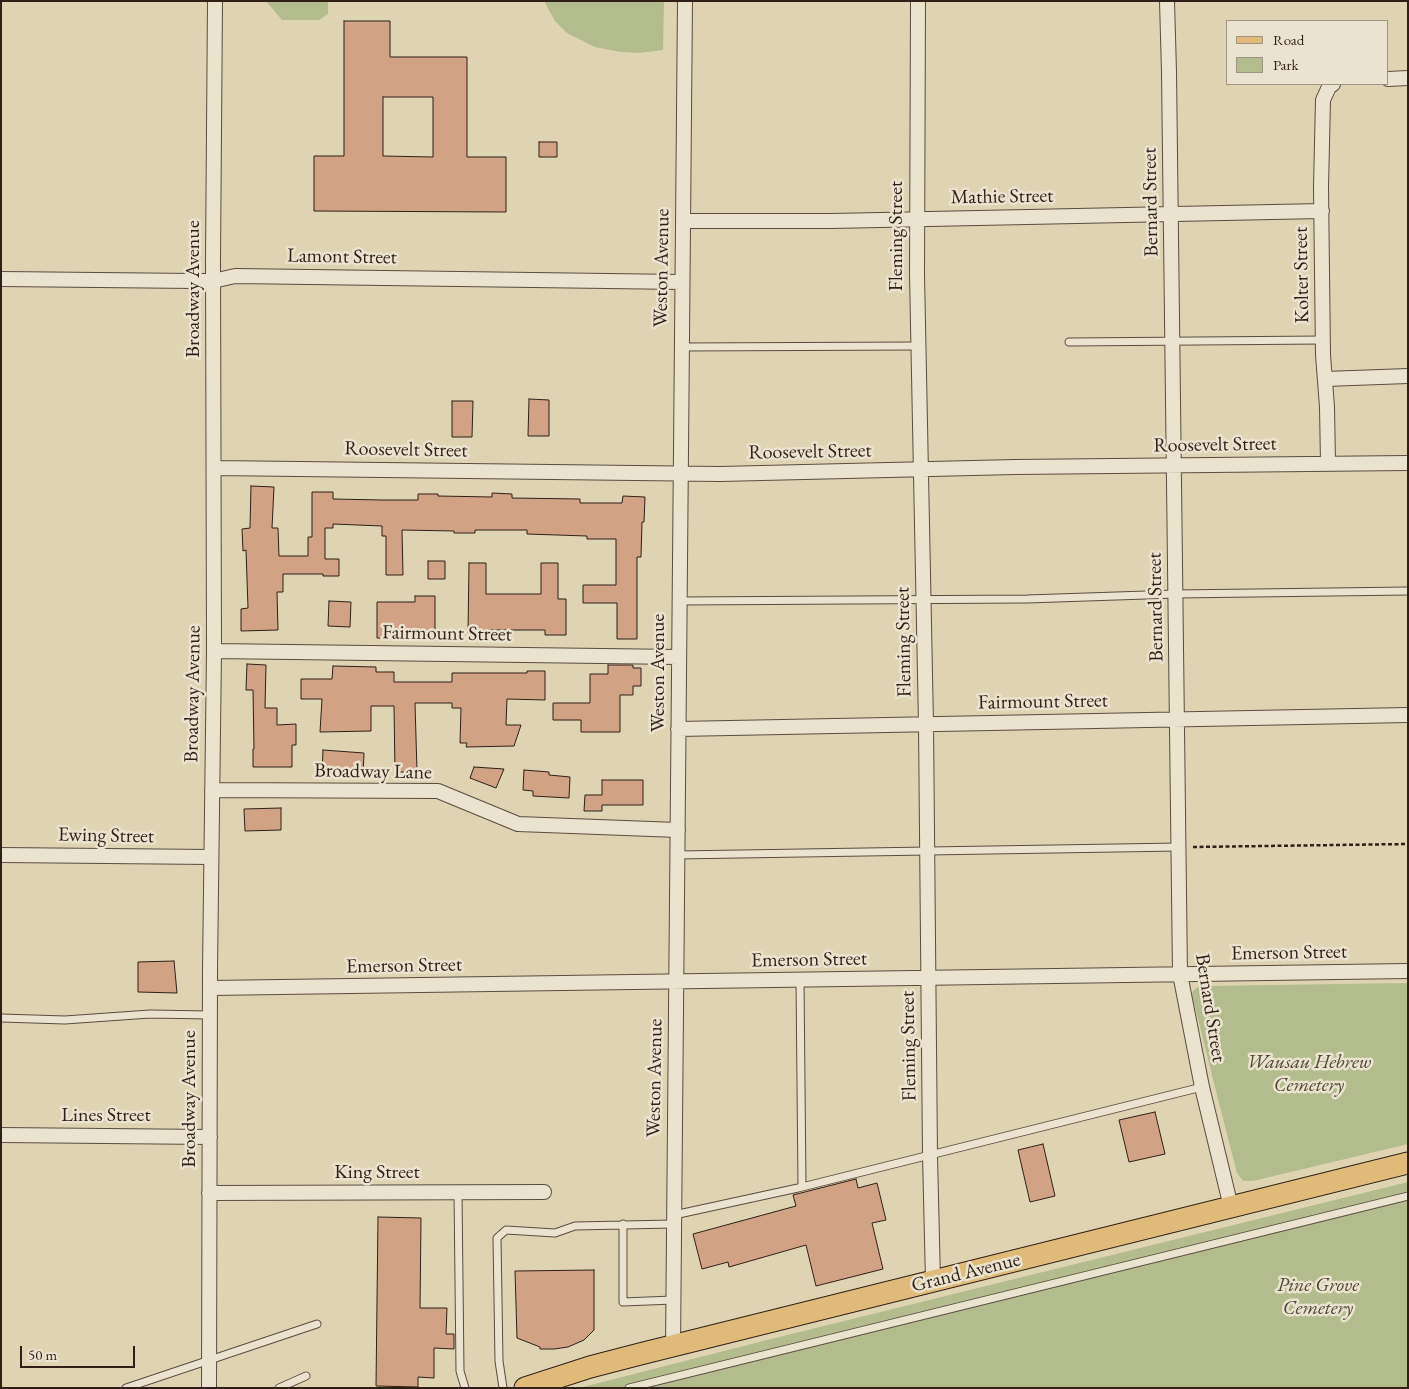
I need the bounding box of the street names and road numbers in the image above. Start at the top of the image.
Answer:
street label: Bernard Street [1138,147,1164,257]
street label: Fleming Street [885,181,909,291]
street label: Mathie Street [950,184,1054,210]
street label: Weston Avenue [649,208,675,328]
street label: Broadway Avenue [182,220,206,358]
street label: Kolter Street [1289,226,1315,324]
street label: Lamont Street [287,244,397,270]
street label: Roosevelt Street [1153,432,1277,458]
street label: Roosevelt Street [344,437,468,463]
street label: Roosevelt Street [748,439,872,465]
street label: Bernard Street [1143,552,1169,662]
street label: Fleming Street [891,587,917,697]
street label: Weston Avenue [647,614,671,732]
street label: Fairmount Street [382,621,512,647]
street label: Broadway Avenue [180,625,206,763]
street label: Fairmount Street [978,689,1108,715]
street label: Broadway Lane [314,759,432,785]
street label: Ewing Street [58,823,154,849]
street label: Emerson Street [1231,940,1347,966]
street label: Emerson Street [751,947,867,973]
street label: Bernard Street [1190,952,1230,1064]
street label: Emerson Street [346,953,462,979]
street label: Fleming Street [896,991,922,1101]
street label: Weston Avenue [642,1018,668,1138]
street label: Broadway Avenue [178,1030,202,1168]
street label: Lines Street [61,1104,151,1128]
street label: King Street [334,1161,420,1185]
street label: Grand Avenue [909,1248,1023,1298]

